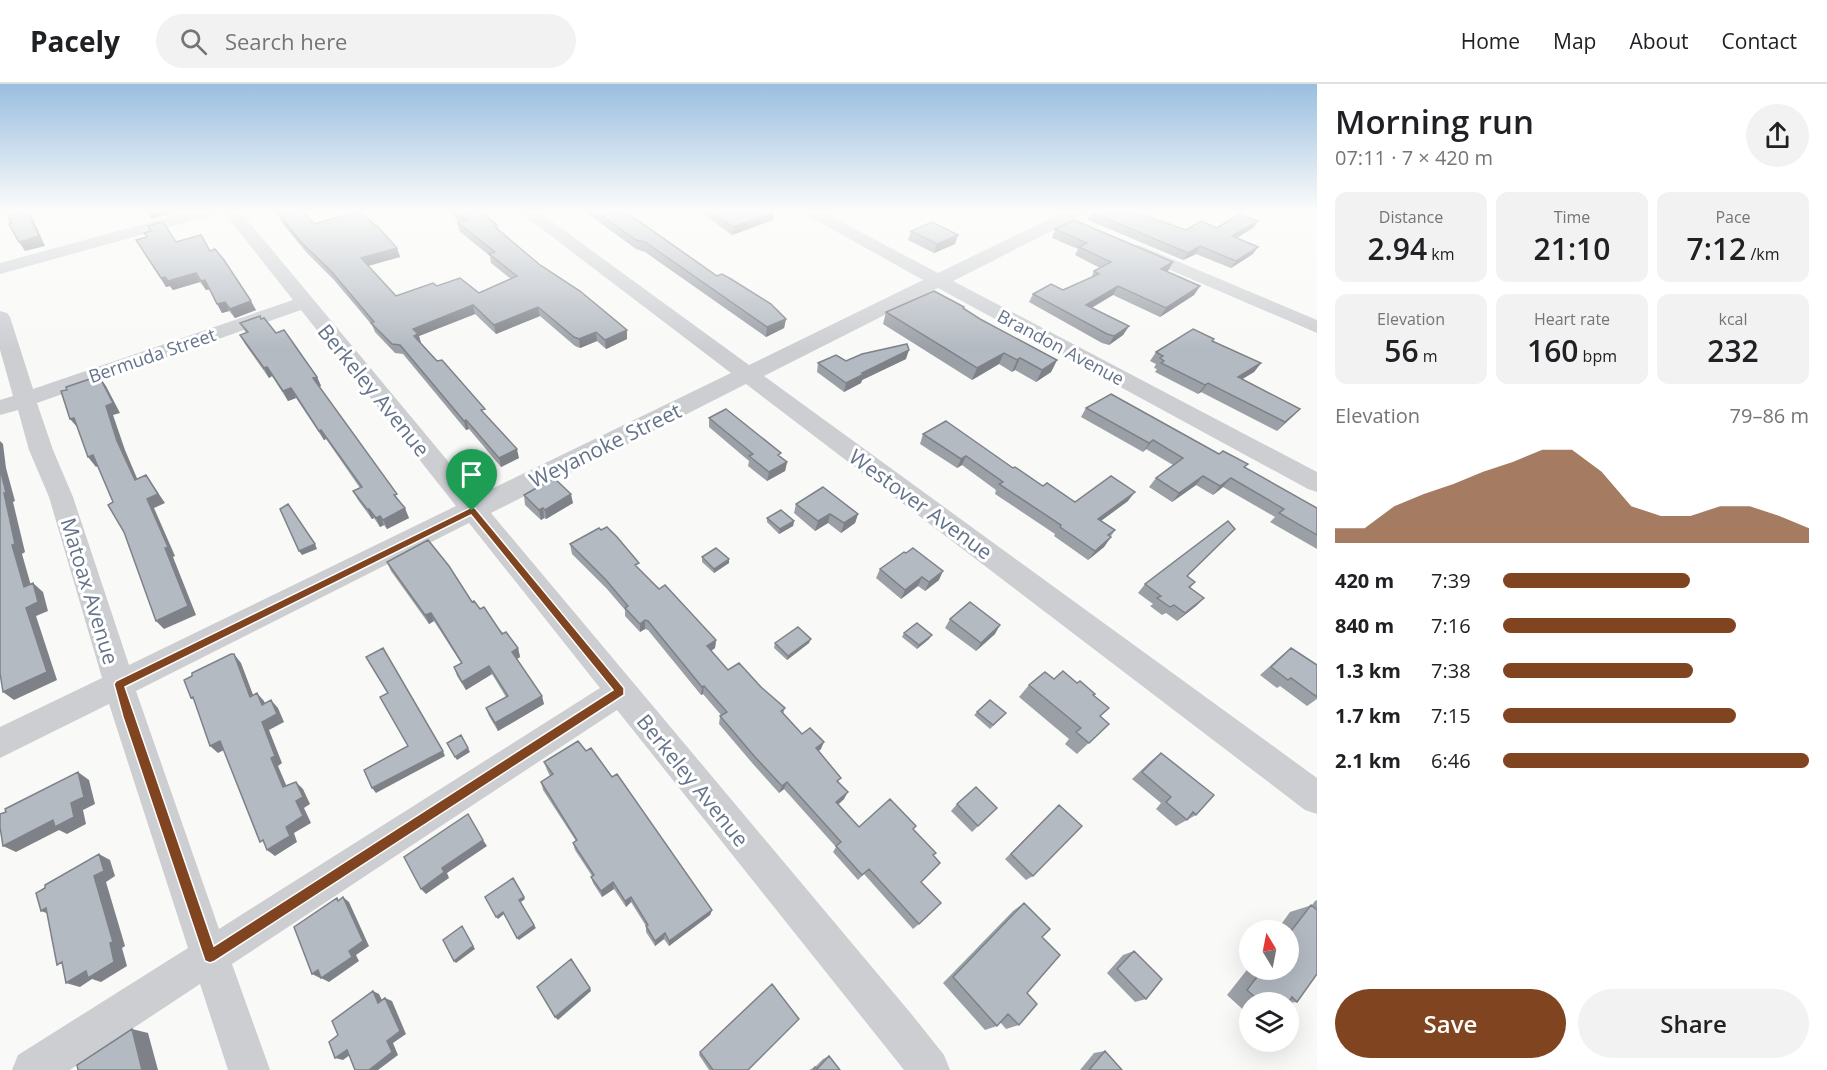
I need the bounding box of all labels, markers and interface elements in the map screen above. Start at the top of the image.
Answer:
search box [156,14,576,68]
text: Pacely [30,22,120,60]
icon: search [177,25,210,58]
text: Search here [225,26,347,56]
text: Home [1461,27,1520,55]
text: Map [1553,27,1596,55]
text: About [1629,27,1689,55]
text: Contact [1722,27,1797,55]
text: Morning run [1335,99,1534,144]
button: share [1746,104,1809,167]
text: 07:11 · 7 × 420 m [1335,144,1493,171]
text: Distance [1379,206,1443,228]
text: Time [1554,206,1590,228]
text: Pace [1715,206,1751,228]
text: 2.94 [1367,228,1427,269]
text: 21:10 [1534,228,1610,269]
text: 7:12 [1687,228,1746,269]
text: km [1427,243,1455,265]
text: /km [1746,243,1779,265]
street label: Brandon Avenue [993,303,1129,391]
text: Elevation [1377,308,1445,330]
text: Heart rate [1534,308,1610,330]
text: kcal [1719,308,1748,330]
street label: Berkeley Avenue [312,318,436,462]
street label: Bermuda Street [85,322,219,388]
text: 56 [1384,330,1419,371]
text: 160 [1527,330,1578,371]
text: 232 [1707,330,1759,371]
text: m [1419,345,1438,367]
text: bpm [1578,345,1617,367]
street label: Weyanoke Street [524,396,686,494]
text: Elevation [1335,402,1420,429]
text: 79–86 m [1730,402,1809,429]
street label: Westover Avenue [844,442,998,566]
pin [446,449,497,511]
icon: arrive [455,458,488,491]
street label: Matoax Avenue [54,514,126,668]
text: 420 m [1335,567,1394,594]
text: 7:39 [1431,567,1471,594]
text: 840 m [1335,612,1394,639]
text: 7:16 [1431,612,1471,639]
text: 1.3 km [1335,657,1401,684]
text: 7:38 [1431,657,1471,684]
text: 1.7 km [1335,702,1401,729]
text: 7:15 [1431,702,1471,729]
street label: Berkeley Avenue [631,708,755,852]
text: 2.1 km [1335,747,1401,774]
text: 6:46 [1431,747,1471,774]
north arrow [1239,920,1299,980]
map controls [1239,920,1299,1052]
button: Save [1335,989,1566,1058]
button: Share [1578,989,1809,1058]
button: layers [1239,992,1299,1052]

